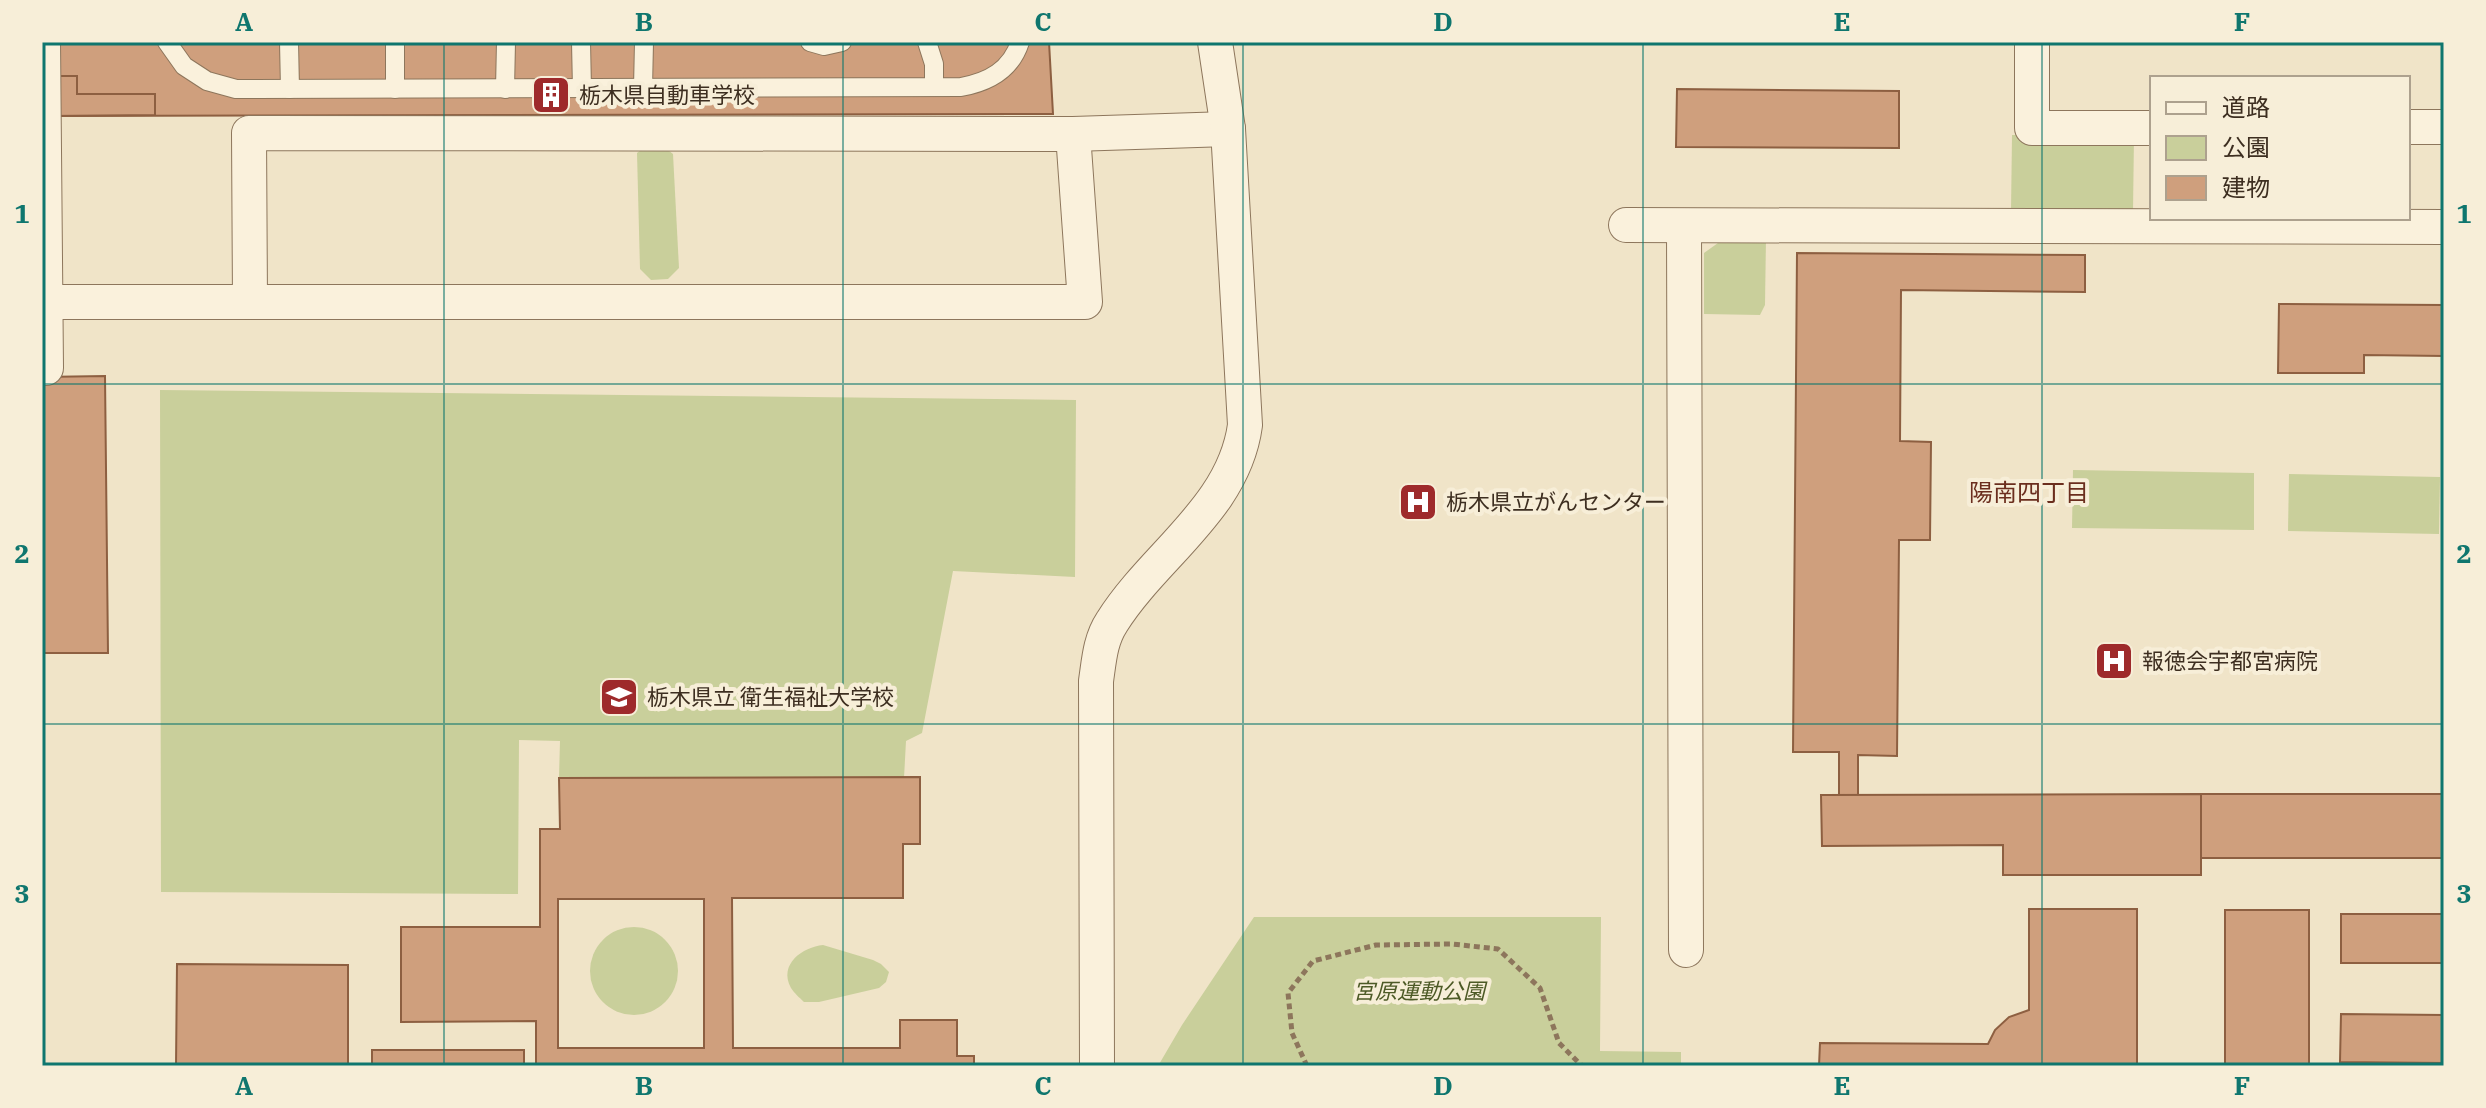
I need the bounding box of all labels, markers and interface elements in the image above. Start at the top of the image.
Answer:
text: A [235,4,253,38]
text: B [635,4,653,38]
text: C [1034,4,1052,38]
text: D [1433,4,1453,38]
text: E [1833,4,1851,38]
text: F [2234,4,2250,38]
building icon: 栃木県自動車学校 [530,74,572,116]
legend [2150,76,2410,220]
place label: 栃木県自動車学校 [579,80,755,109]
text: 道路 [2222,91,2270,123]
text: 公園 [2222,131,2270,163]
text: 建物 [2222,171,2270,203]
text: 1 [14,196,30,230]
text: 1 [2456,196,2472,230]
district label: 陽南四丁目 [1969,476,2089,508]
hospital icon: 栃木県立がんセンター [1397,481,1439,523]
place label: 栃木県立がんセンター [1446,487,1666,516]
text: 2 [14,536,30,570]
text: 2 [2456,536,2472,570]
hospital icon: 報徳会宇都宮病院 [2093,640,2135,682]
place label: 報徳会宇都宮病院 [2142,646,2318,675]
school or university icon: 栃木県立 衛生福祉大学校 [598,676,640,718]
place label: 栃木県立 衛生福祉大学校 [647,682,894,711]
text: 3 [14,876,30,910]
text: 3 [2456,876,2472,910]
park label: 宮原運動公園 [1353,976,1488,1005]
text: A [235,1068,253,1102]
text: B [635,1068,653,1102]
text: C [1034,1068,1052,1102]
text: D [1433,1068,1453,1102]
text: E [1833,1068,1851,1102]
text: F [2234,1068,2250,1102]

